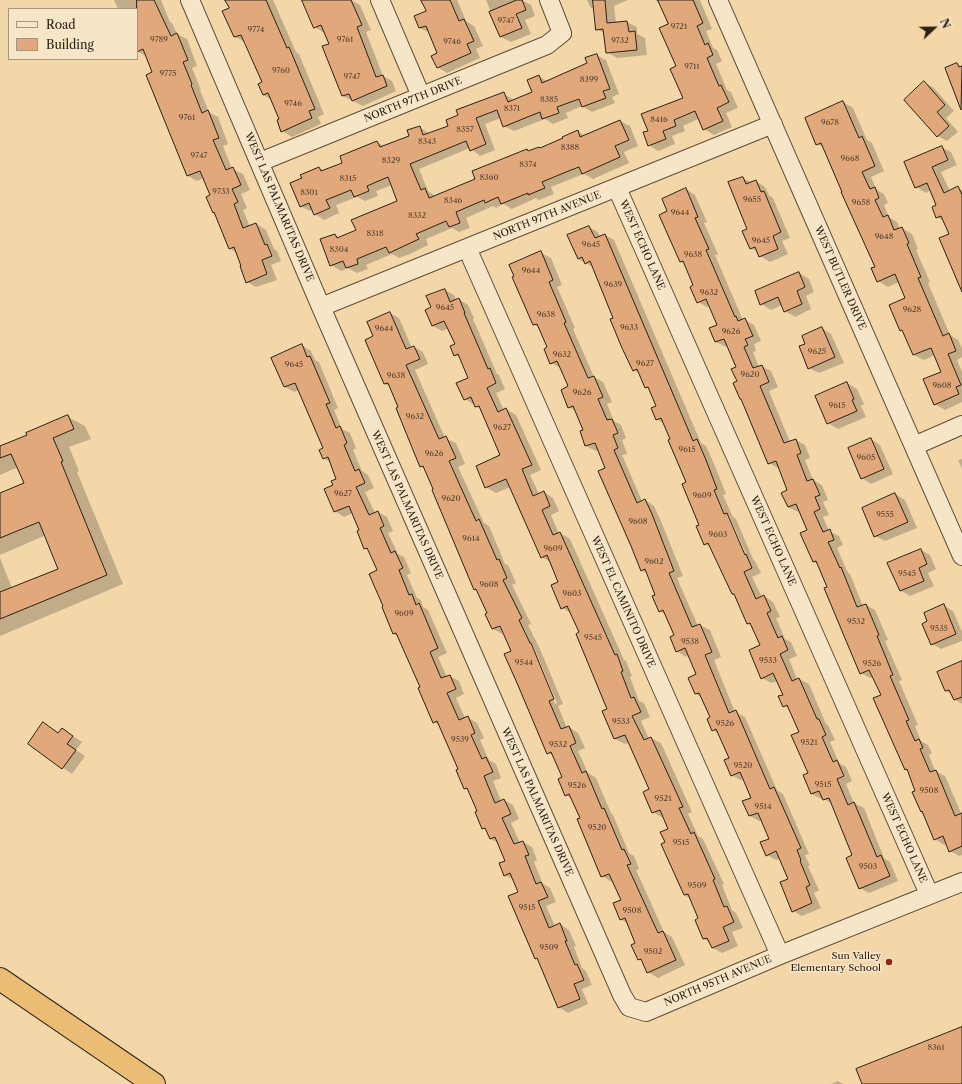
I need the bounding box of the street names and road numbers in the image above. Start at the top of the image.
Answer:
street label: NORTH 97TH DRIVE [362,75,464,125]
street label: WEST LAS PALMARITAS DRIVE [242,130,316,284]
street label: NORTH 97TH AVENUE [491,189,603,243]
street label: WEST ECHO LANE [617,198,667,292]
street label: WEST BUTLER DRIVE [812,224,868,332]
street label: WEST LAS PALMARITAS DRIVE [369,429,445,581]
street label: WEST ECHO LANE [748,494,798,588]
street label: WEST EL CAMINITO DRIVE [588,534,658,670]
street label: WEST LAS PALMARITAS DRIVE [499,726,575,878]
street label: WEST ECHO LANE [879,791,929,885]
street label: NORTH 95TH AVENUE [662,953,774,1009]

